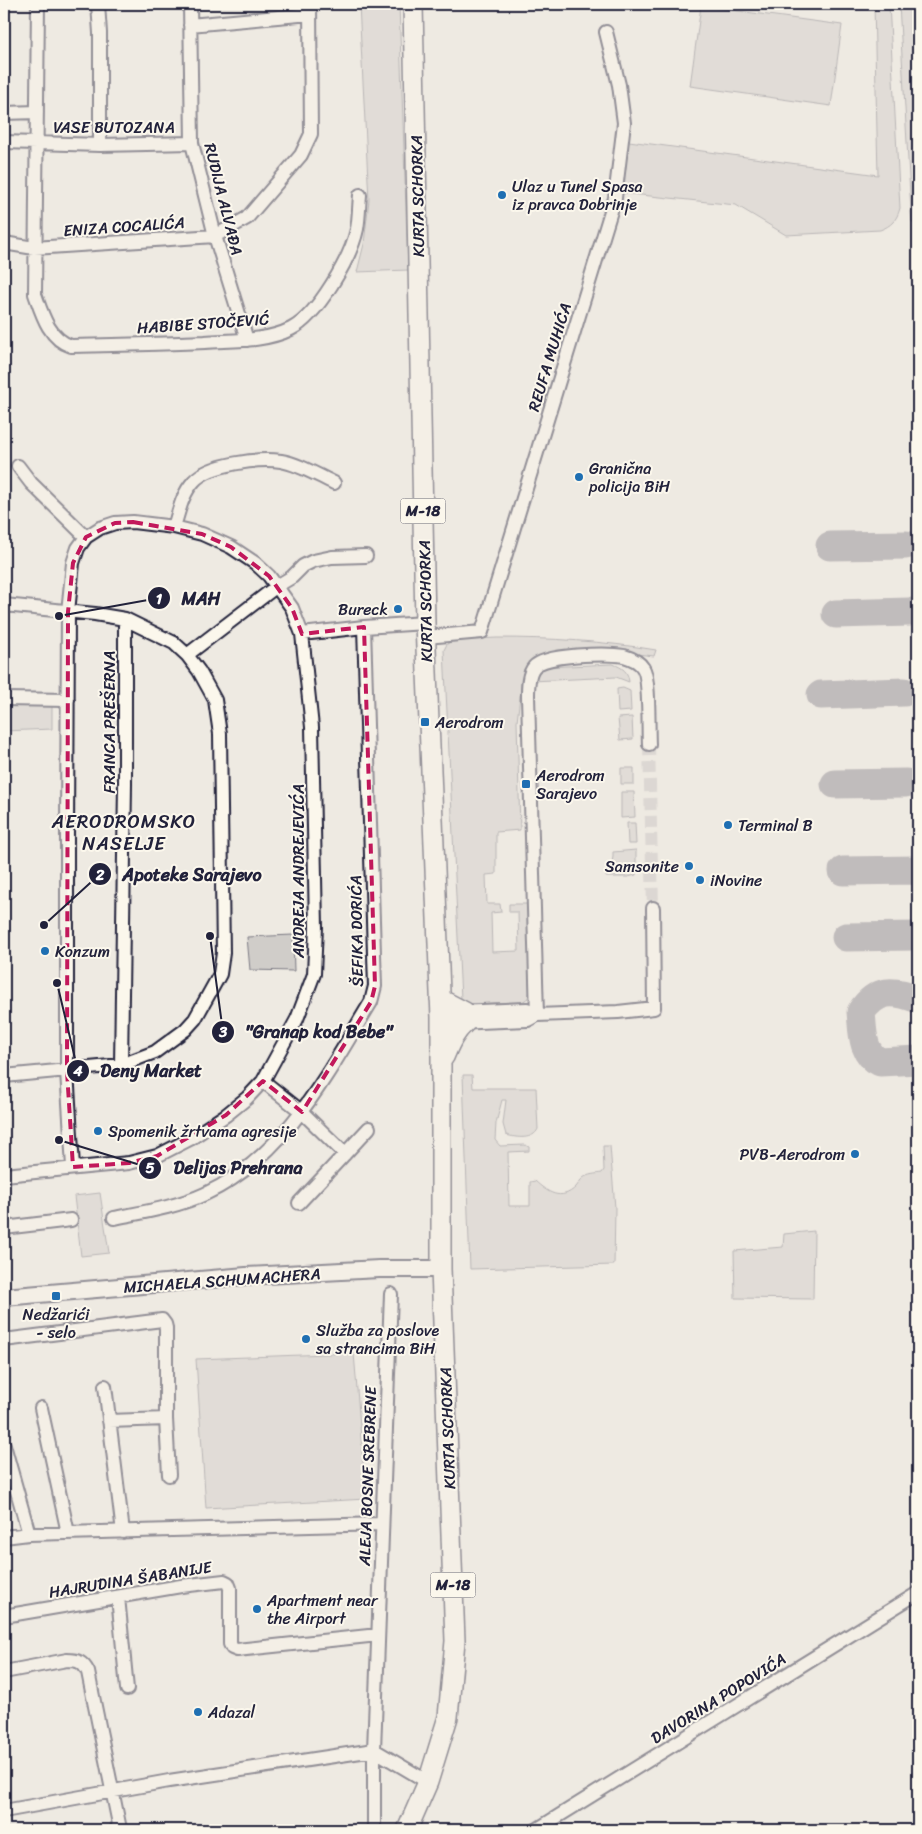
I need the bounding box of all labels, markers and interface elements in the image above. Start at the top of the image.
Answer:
street label: VASE BUTOZANA [53,113,175,142]
street label: KURTA SCHORKA [402,135,433,257]
street label: RUDIJA ALVAĐA [196,140,251,258]
place label: Ulaz u Tunel Spasa iz pravca Dobrinje [512,172,642,219]
marker: Ulaz u Tunel Spasa iz pravca Dobrinje [496,189,508,201]
street label: ENIZA COCALIĆA [62,208,186,245]
street label: REUFA MUHIĆA [519,299,580,415]
street label: HABIBE STOČEVIĆ [136,304,270,343]
place label: Granična policija BiH [588,454,671,501]
marker: Granična policija BiH [573,471,585,483]
road number: M-18 [400,498,446,524]
street label: KURTA SCHORKA [410,540,441,662]
callout: MAH [147,582,231,615]
text: MAH [180,583,221,615]
text: 1 [156,586,163,612]
place label: Bureck [338,595,388,624]
marker: Bureck [392,603,404,615]
street label: FRANCA PREŠERNA [95,651,124,793]
place label: Aerodrom [434,708,504,737]
marker: Aerodrom [419,716,431,728]
place label: Aerodrom Sarajevo [535,761,605,808]
marker: Aerodrom Sarajevo [520,778,532,790]
street label: ANDREJA ANDREJEVIĆA [284,784,313,959]
district label: AERODROMSKO NASELJE [51,805,196,860]
place label: Terminal B [738,811,812,840]
marker: Terminal B [722,819,734,831]
place label: Samsonite [605,852,679,881]
callout: Apoteke Sarajevo [88,858,272,891]
text: Apoteke Sarajevo [121,859,262,891]
marker: Samsonite [683,860,695,872]
text: 2 [95,862,105,888]
place label: iNovine [710,866,762,895]
marker: iNovine [694,874,706,886]
street label: ŠEFIKA DORIĆA [341,875,372,987]
place label: Konzum [55,937,110,966]
marker: Konzum [39,945,51,957]
callout: "Granap kod Bebe" [210,1015,403,1048]
text: "Granap kod Bebe" [245,1016,394,1048]
text: 3 [218,1019,228,1045]
callout: Deny Market [65,1055,211,1088]
text: Deny Market [100,1055,202,1087]
text: 4 [72,1058,83,1084]
place label: Spomenik žrtvama agresije [108,1117,297,1146]
marker: Spomenik žrtvama agresije [92,1125,104,1137]
place label: PVB-Aerodrom [739,1140,845,1169]
marker: PVB-Aerodrom [849,1148,861,1160]
callout: Delijas Prehrana [138,1151,312,1184]
text: Delijas Prehrana [173,1152,304,1184]
text: 5 [145,1155,155,1181]
street label: MICHAELA SCHUMACHERA [123,1259,322,1302]
marker: Nedžarići - selo [50,1290,62,1302]
place label: Nedžarići - selo [23,1300,90,1347]
place label: Služba za poslove sa strancima BiH [315,1316,439,1363]
marker: Služba za poslove sa strancima BiH [300,1333,312,1345]
street label: KURTA SCHORKA [431,1366,464,1490]
street label: ALEJA BOSNE SREBRENE [350,1385,385,1567]
street label: HAJRUDINA ŠABANIJE [47,1552,215,1607]
road number: M-18 [430,1572,476,1598]
place label: Apartment near the Airport [266,1586,379,1633]
marker: Apartment near the Airport [251,1603,263,1615]
street label: DAVORINA POPOVIĆA [645,1645,792,1752]
place label: Adazal [207,1698,256,1727]
marker: Adazal [192,1706,204,1718]

